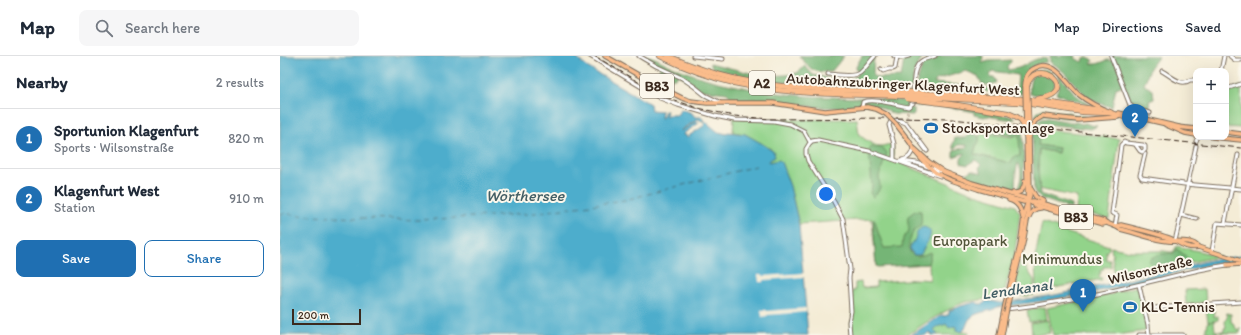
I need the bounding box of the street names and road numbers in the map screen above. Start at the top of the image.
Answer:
street label: Autobahnzubringer Klagenfurt West [786,69,1021,99]
road number: A2 [749,71,775,95]
road number: B83 [640,74,674,98]
road number: B83 [1059,205,1093,229]
street label: Wilsonstraße [1106,252,1194,288]

